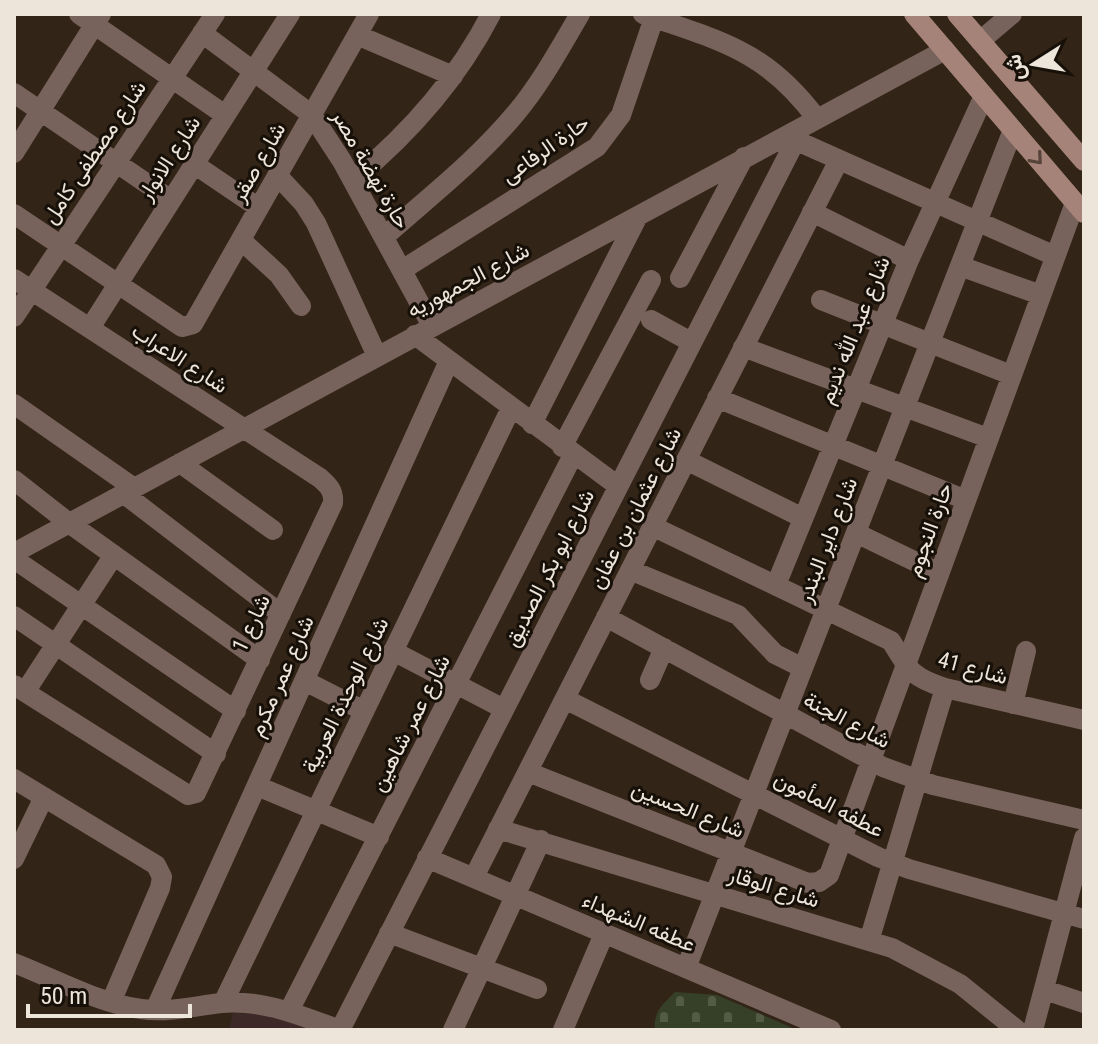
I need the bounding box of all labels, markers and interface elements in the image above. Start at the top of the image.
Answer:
north arrow [994,24,1074,104]
text: ش [1000,52,1031,83]
street label: شارع مصطفى كامل [37,76,153,229]
street label: حارة نهضة مصر [325,104,415,233]
street label: حارة الرفاعى [496,110,594,189]
street label: شارع الانوار [132,111,207,207]
street label: شارع صقر [225,118,292,208]
one-way arrow [1027,149,1042,164]
street label: شارع الجمهوريه [403,237,534,324]
street label: شارع عبد الله نديم [812,252,897,408]
street label: شارع الاعراب [126,318,233,400]
street label: شارع عثمان بن عفان [584,423,688,594]
street label: شارع داير البندر [791,474,864,608]
street label: حارة النجوم [900,480,959,581]
street label: شارع ابو بكر الصديق [499,485,601,652]
street label: شارع 1 [227,590,277,656]
street label: شارع عمر مكرم [243,612,321,741]
street label: شارع الوحدة العربية [296,613,395,778]
street label: شارع 41 [935,647,1011,691]
street label: شارع عمر شاهين [365,651,457,796]
street label: شارع الجنة [798,687,895,755]
street label: عطفه المأمون [769,766,888,843]
street label: شارع الحسين [627,775,748,845]
street label: شارع الوقار [724,861,823,915]
street label: عطفه الشهداء [578,887,699,958]
scale bar [28,968,190,1018]
text: 50 m [40,982,87,1010]

